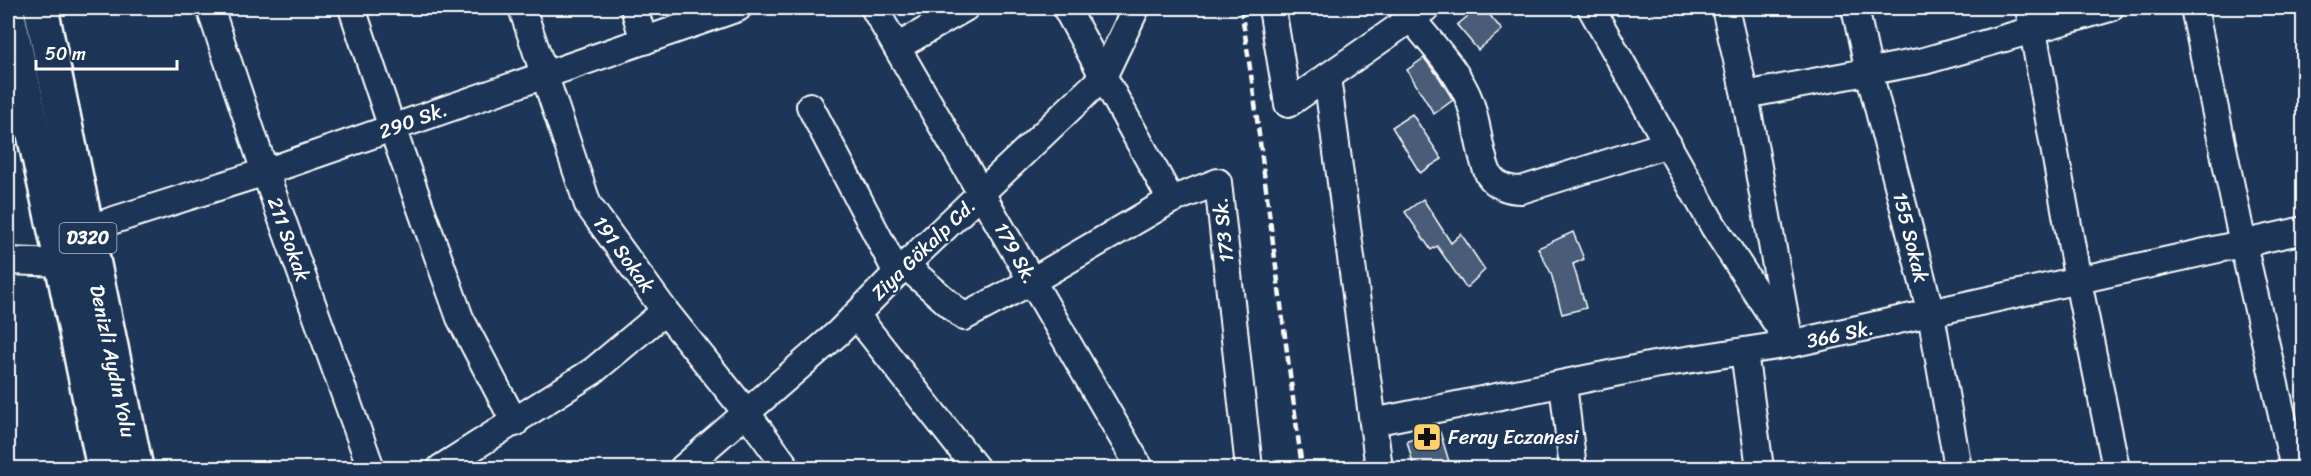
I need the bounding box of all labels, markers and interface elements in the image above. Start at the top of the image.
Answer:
scale bar [36,33,177,71]
text: 50 m [45,38,86,70]
street label: 290 Sk. [374,92,452,149]
street label: 155 Sokak [1882,188,1939,286]
street label: Ziya Gökalp Cd. [862,190,984,309]
street label: 211 Sokak [257,192,320,287]
street label: 173 Sk. [1203,196,1244,264]
street label: 191 Sokak [583,208,664,301]
street label: 179 Sk. [984,216,1047,291]
road number: D320 [60,223,116,253]
street label: Denizli Aydın Yolu [79,281,146,441]
street label: 366 Sk. [1803,310,1877,359]
place label: Feray Eczanesi [1448,420,1580,455]
pharmacy icon: Feray Eczanesi [1411,421,1443,453]

